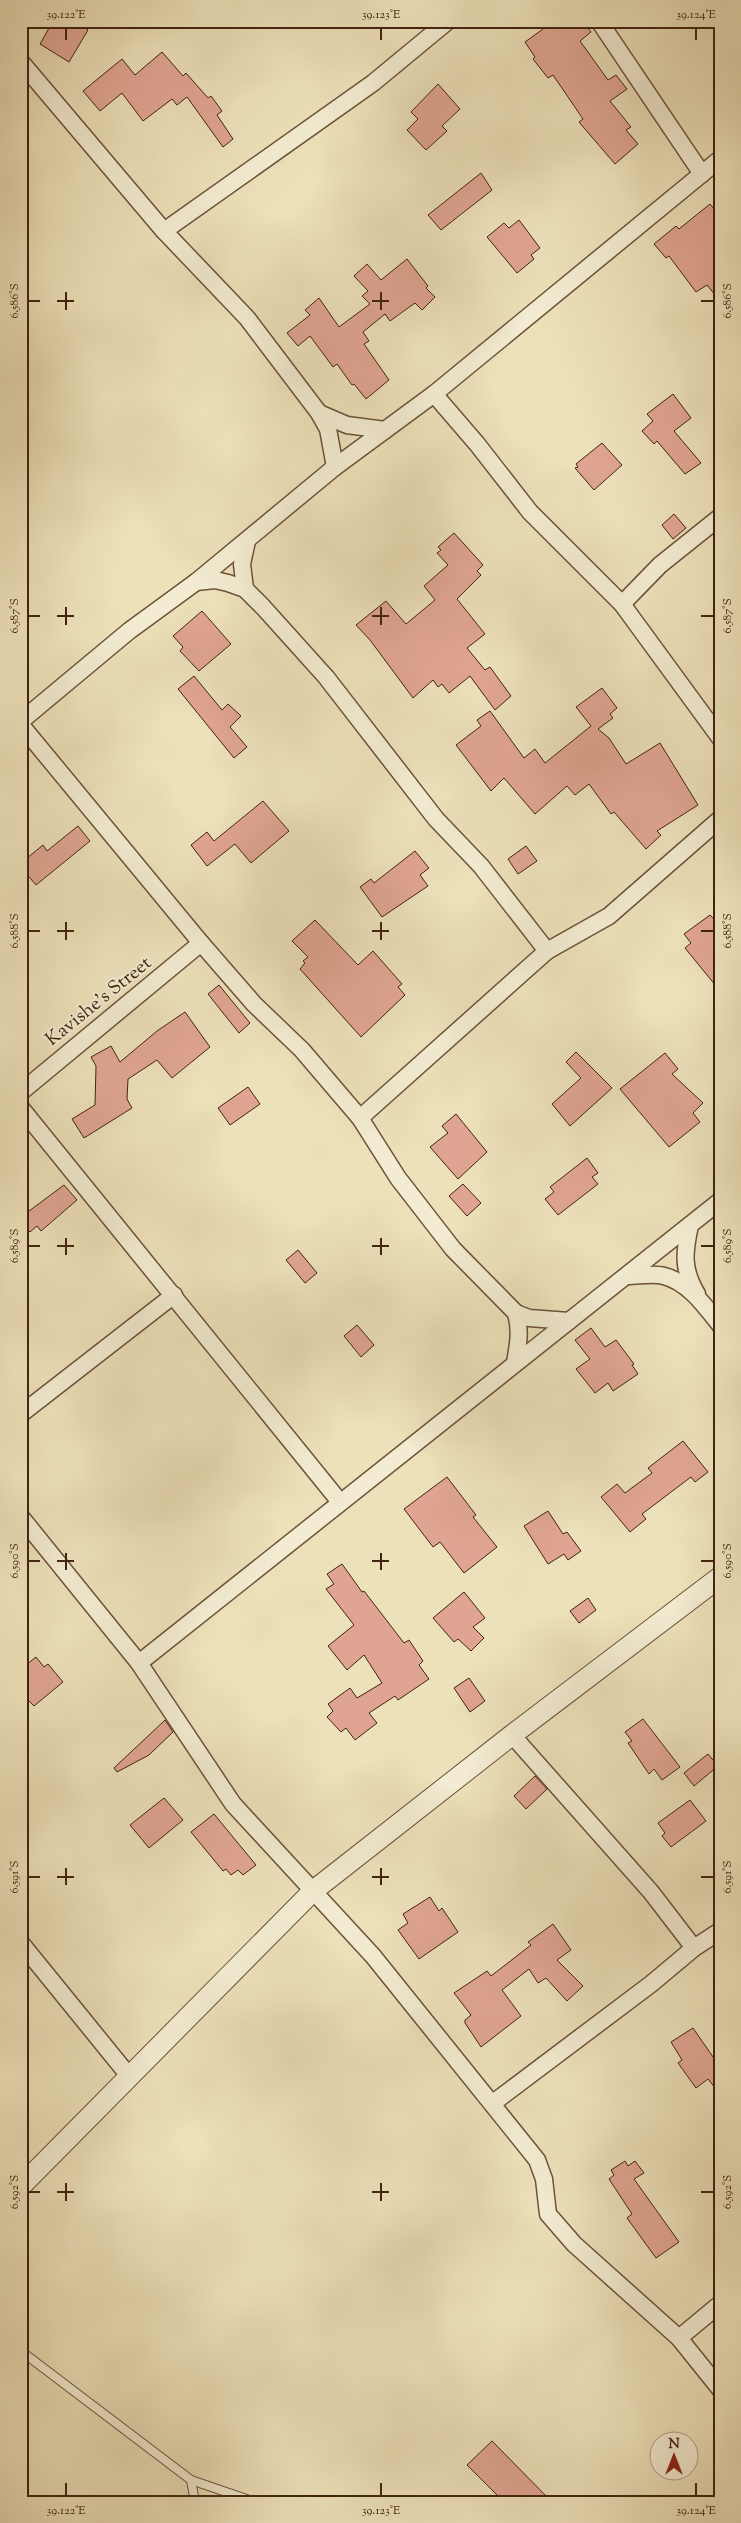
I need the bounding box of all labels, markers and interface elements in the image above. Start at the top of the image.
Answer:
text: 39.122°E [46,6,86,24]
text: 39.123°E [362,6,401,24]
text: 39.124°E [676,6,717,24]
text: 6.586°S [6,283,24,319]
text: 6.586°S [719,283,737,319]
text: 6.587°S [6,598,24,634]
text: 6.587°S [719,598,737,634]
text: 6.588°S [6,913,24,949]
text: 6.588°S [719,913,737,949]
street label: Kavishe’s Street [40,950,158,1053]
text: 6.589°S [6,1229,24,1263]
text: 6.589°S [719,1229,737,1263]
text: 6.590°S [6,1543,24,1579]
text: 6.590°S [719,1543,737,1579]
text: 6.591°S [6,1860,24,1894]
text: 6.591°S [719,1860,737,1894]
text: 6.592°S [6,2175,24,2209]
text: 6.592°S [719,2175,737,2209]
north arrow [648,2430,698,2480]
text: N [668,2435,680,2455]
text: 39.122°E [46,2502,86,2520]
text: 39.123°E [362,2502,401,2520]
text: 39.124°E [676,2502,717,2520]

